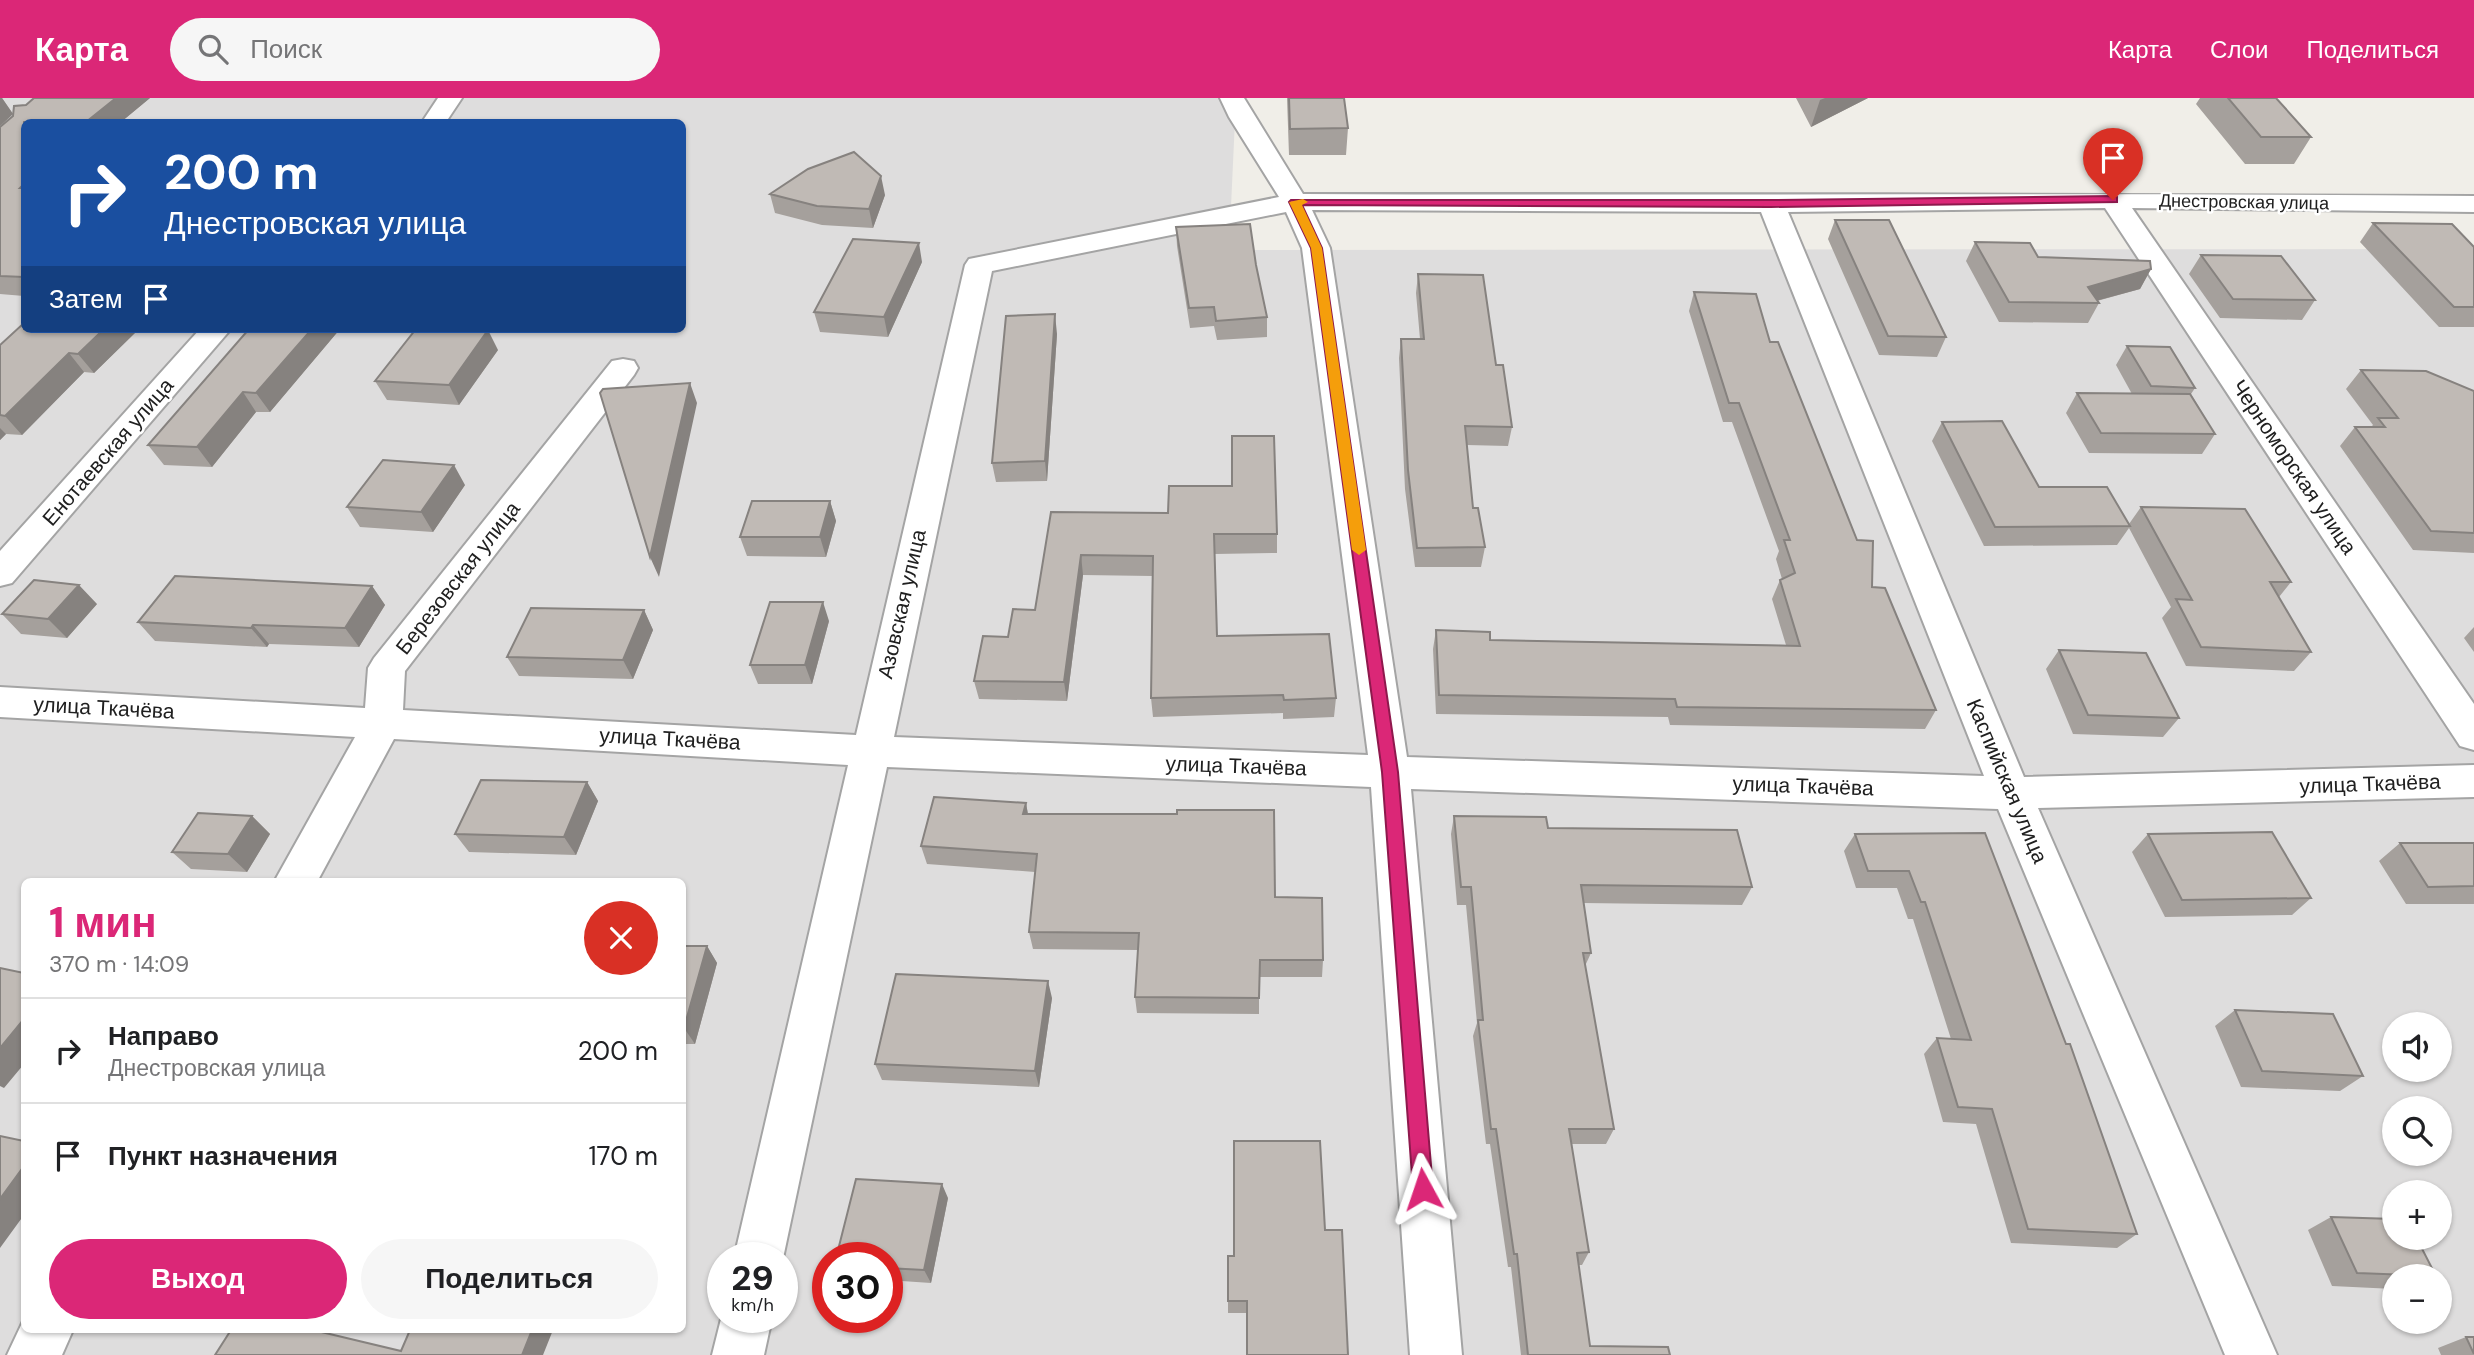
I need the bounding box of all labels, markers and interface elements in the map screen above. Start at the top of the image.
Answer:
search box [170,18,660,81]
text: Карта [35,28,128,71]
icon: search [194,30,232,68]
text: Поиск [250,32,322,66]
text: Карта [2108,34,2172,65]
text: Слои [2210,34,2268,65]
text: Поделиться [2306,34,2439,65]
pin [2083,128,2143,200]
icon: arrive [2094,139,2132,177]
text: 200 m [164,140,319,204]
icon: right [49,147,140,238]
street label: Днестровская улица [2159,189,2330,215]
text: Днестровская улица [164,202,466,244]
icon: arrive [137,280,175,318]
text: Затем [49,282,123,316]
street label: Енотаевская улица [36,372,180,532]
street label: Черноморская улица [2225,374,2363,560]
street label: Березовская улица [389,496,527,660]
street label: Азовская улица [871,526,933,681]
street label: улица Ткачёва [33,690,176,726]
street label: Каспийская улица [1960,695,2054,868]
street label: улица Ткачёва [599,721,742,757]
street label: улица Ткачёва [1165,750,1307,782]
street label: улица Ткачёва [2299,768,2441,800]
street label: улица Ткачёва [1732,770,1874,802]
text: 1 мин [49,895,157,950]
button: close [584,901,658,975]
text: 370 m · 14:09 [49,949,189,979]
map controls [2382,1012,2452,1334]
button: sound [2382,1012,2452,1082]
text: Направо [108,1019,219,1053]
icon: right [49,1032,87,1070]
text: 200 m [578,1034,658,1068]
text: Днестровская улица [108,1053,325,1083]
button: search [2382,1096,2452,1166]
icon: arrive [49,1137,87,1175]
text: Пункт назначения [108,1139,338,1173]
text: 170 m [589,1139,658,1173]
position arrow [1386,1152,1460,1226]
button: + [2382,1180,2452,1250]
button: Выход [49,1239,347,1319]
button: Поделиться [361,1239,658,1319]
speed limit sign: 30 [812,1242,903,1333]
text: 29 [731,1255,774,1301]
button: − [2382,1264,2452,1334]
text: km/h [731,1293,774,1317]

